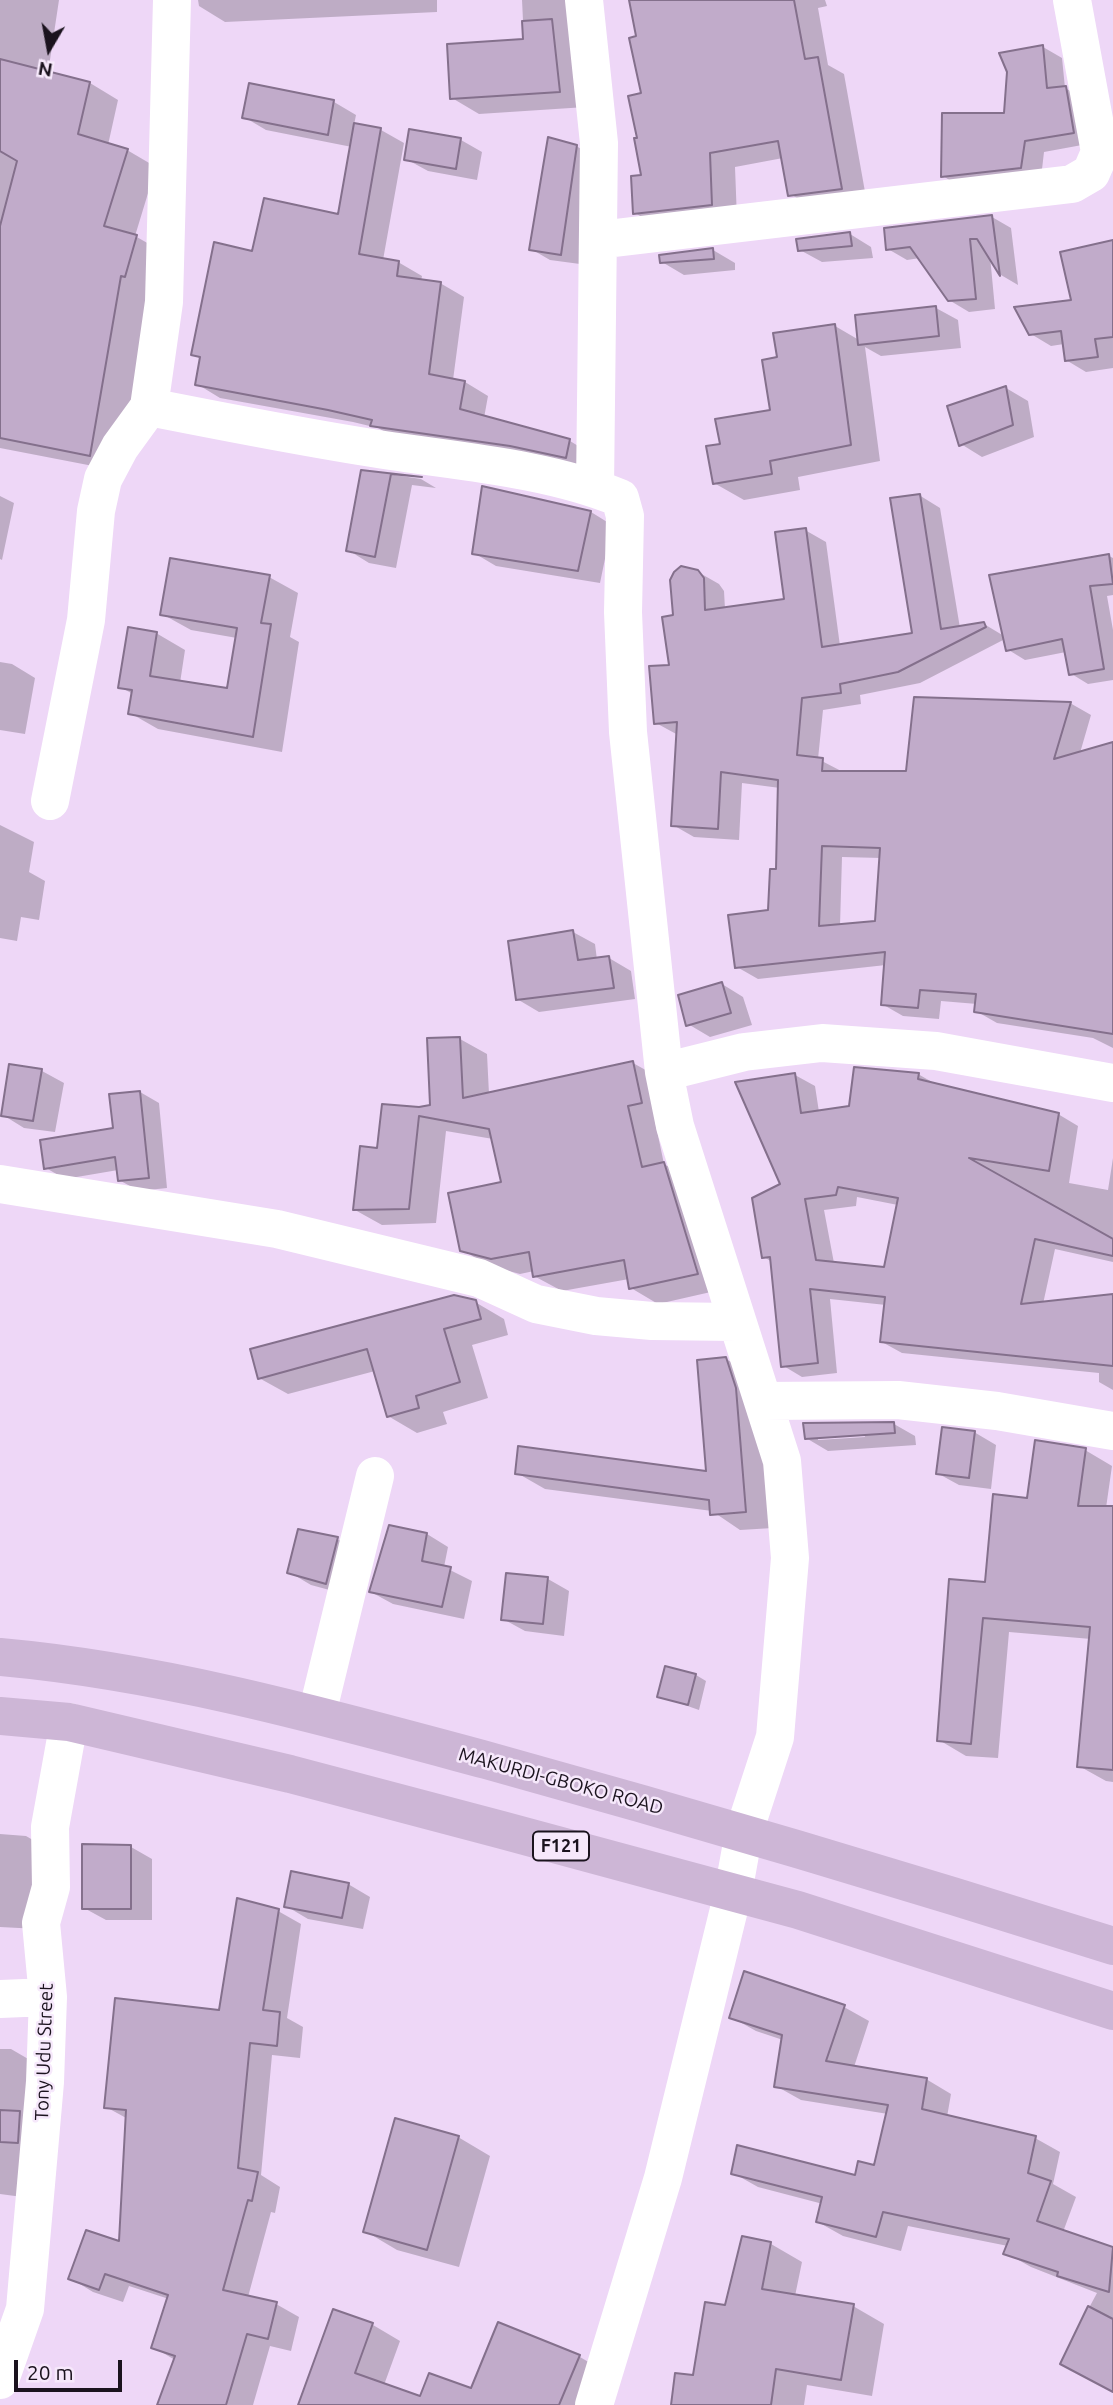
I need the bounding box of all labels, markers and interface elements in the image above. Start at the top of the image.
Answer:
north arrow [14,14,84,84]
text: N [36,58,54,82]
street label: MAKURDI-GBOKO ROAD [456,1743,666,1819]
road number: F121 [533,1832,589,1860]
street label: Tony Udu Street [30,1983,58,2121]
scale bar [18,2346,126,2390]
text: 20 m [27,2360,74,2384]

